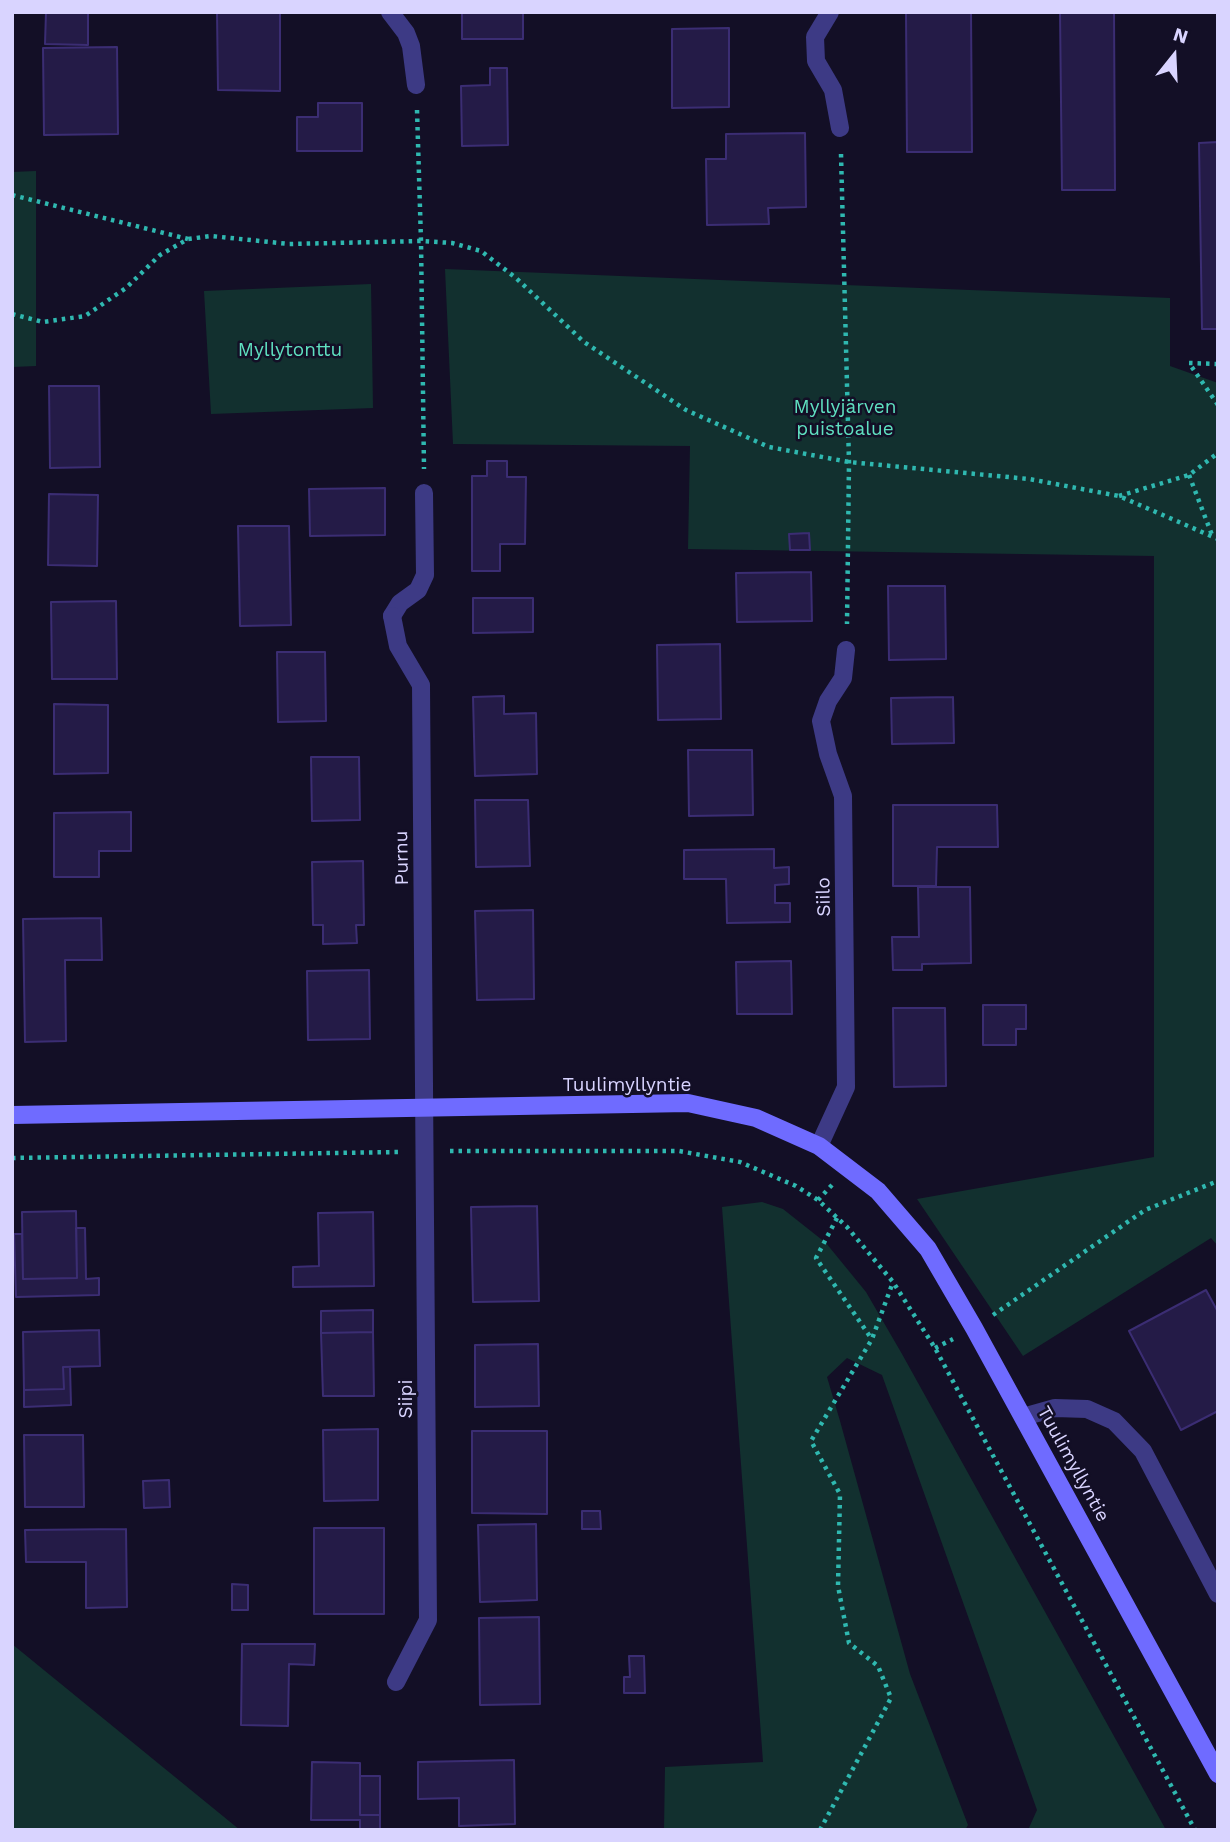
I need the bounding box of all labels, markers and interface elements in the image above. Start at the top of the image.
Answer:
north arrow [1139,21,1209,91]
text: N [1170,22,1191,49]
park label: Myllytonttu [238,339,342,361]
park label: Myllyjärven puistoalue [793,396,897,440]
street label: Purnu [390,831,414,885]
street label: Siilo [812,877,836,917]
street label: Tuulimyllyntie [563,1074,691,1096]
street label: Siipi [395,1379,417,1419]
street label: Tuulimyllyntie [1032,1402,1114,1526]

